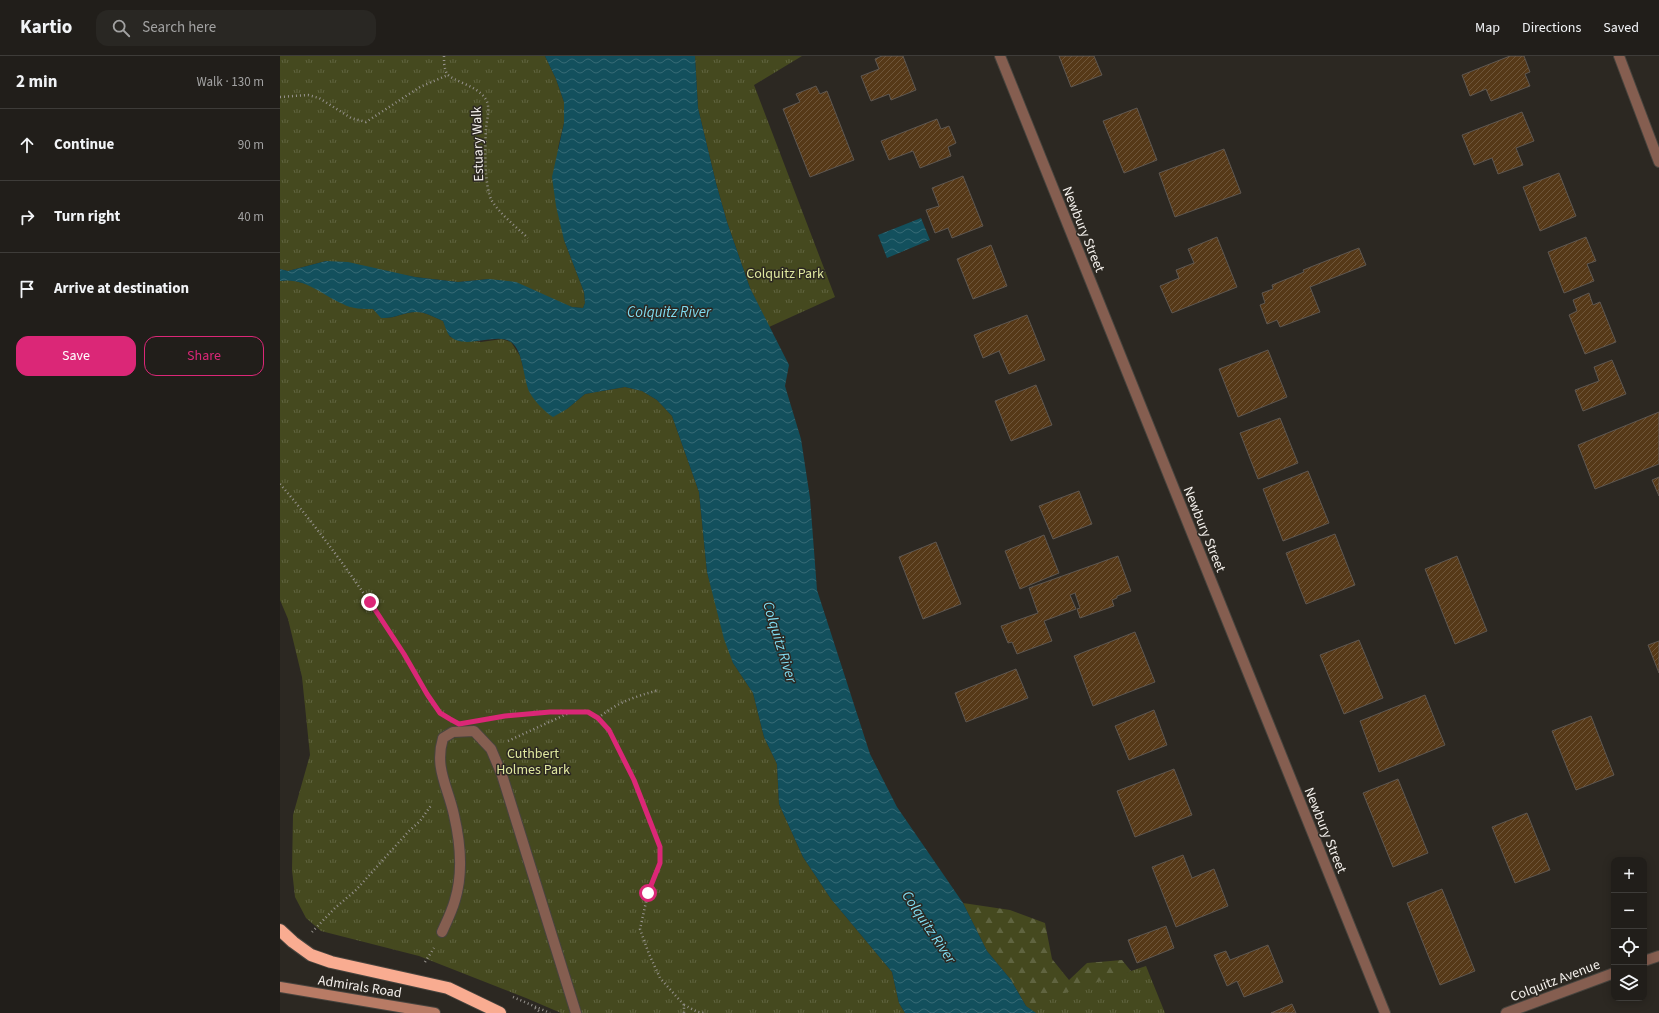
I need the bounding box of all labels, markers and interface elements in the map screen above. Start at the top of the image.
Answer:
search box [96,10,376,46]
text: Kartio [20,14,72,41]
icon: search [110,17,132,39]
text: Search here [142,17,216,38]
text: Map [1475,18,1500,38]
text: Directions [1522,18,1581,38]
text: Saved [1603,18,1639,38]
text: 2 min [16,70,57,94]
text: Walk · 130 m [196,73,264,91]
street label: Estuary Walk [467,106,489,182]
icon: ahead [16,134,38,156]
text: Continue [54,134,114,155]
text: 90 m [238,136,264,154]
street label: Newbury Street [1057,183,1110,276]
icon: right [16,206,38,228]
text: Turn right [54,206,120,227]
text: 40 m [238,208,264,226]
park label: Colquitz Park [746,264,824,284]
icon: arrive [16,278,38,300]
text: Arrive at destination [54,278,189,299]
water label: Colquitz River [627,302,712,323]
button: Save [16,336,136,376]
button: Share [144,336,264,376]
street label: Newbury Street [1178,483,1231,576]
route end [361,593,379,611]
water label: Colquitz River [757,599,802,686]
park label: Cuthbert Holmes Park [496,744,570,780]
street label: Newbury Street [1299,784,1352,877]
map controls [1611,857,1647,1001]
button: + [1611,857,1647,893]
route start [639,884,657,902]
water label: Colquitz River [896,887,961,969]
button: − [1611,893,1647,929]
button: locate [1611,929,1647,965]
street label: Colquitz Avenue [1508,955,1603,1007]
button: layers [1611,965,1647,1001]
street label: Admirals Road [317,971,403,1003]

